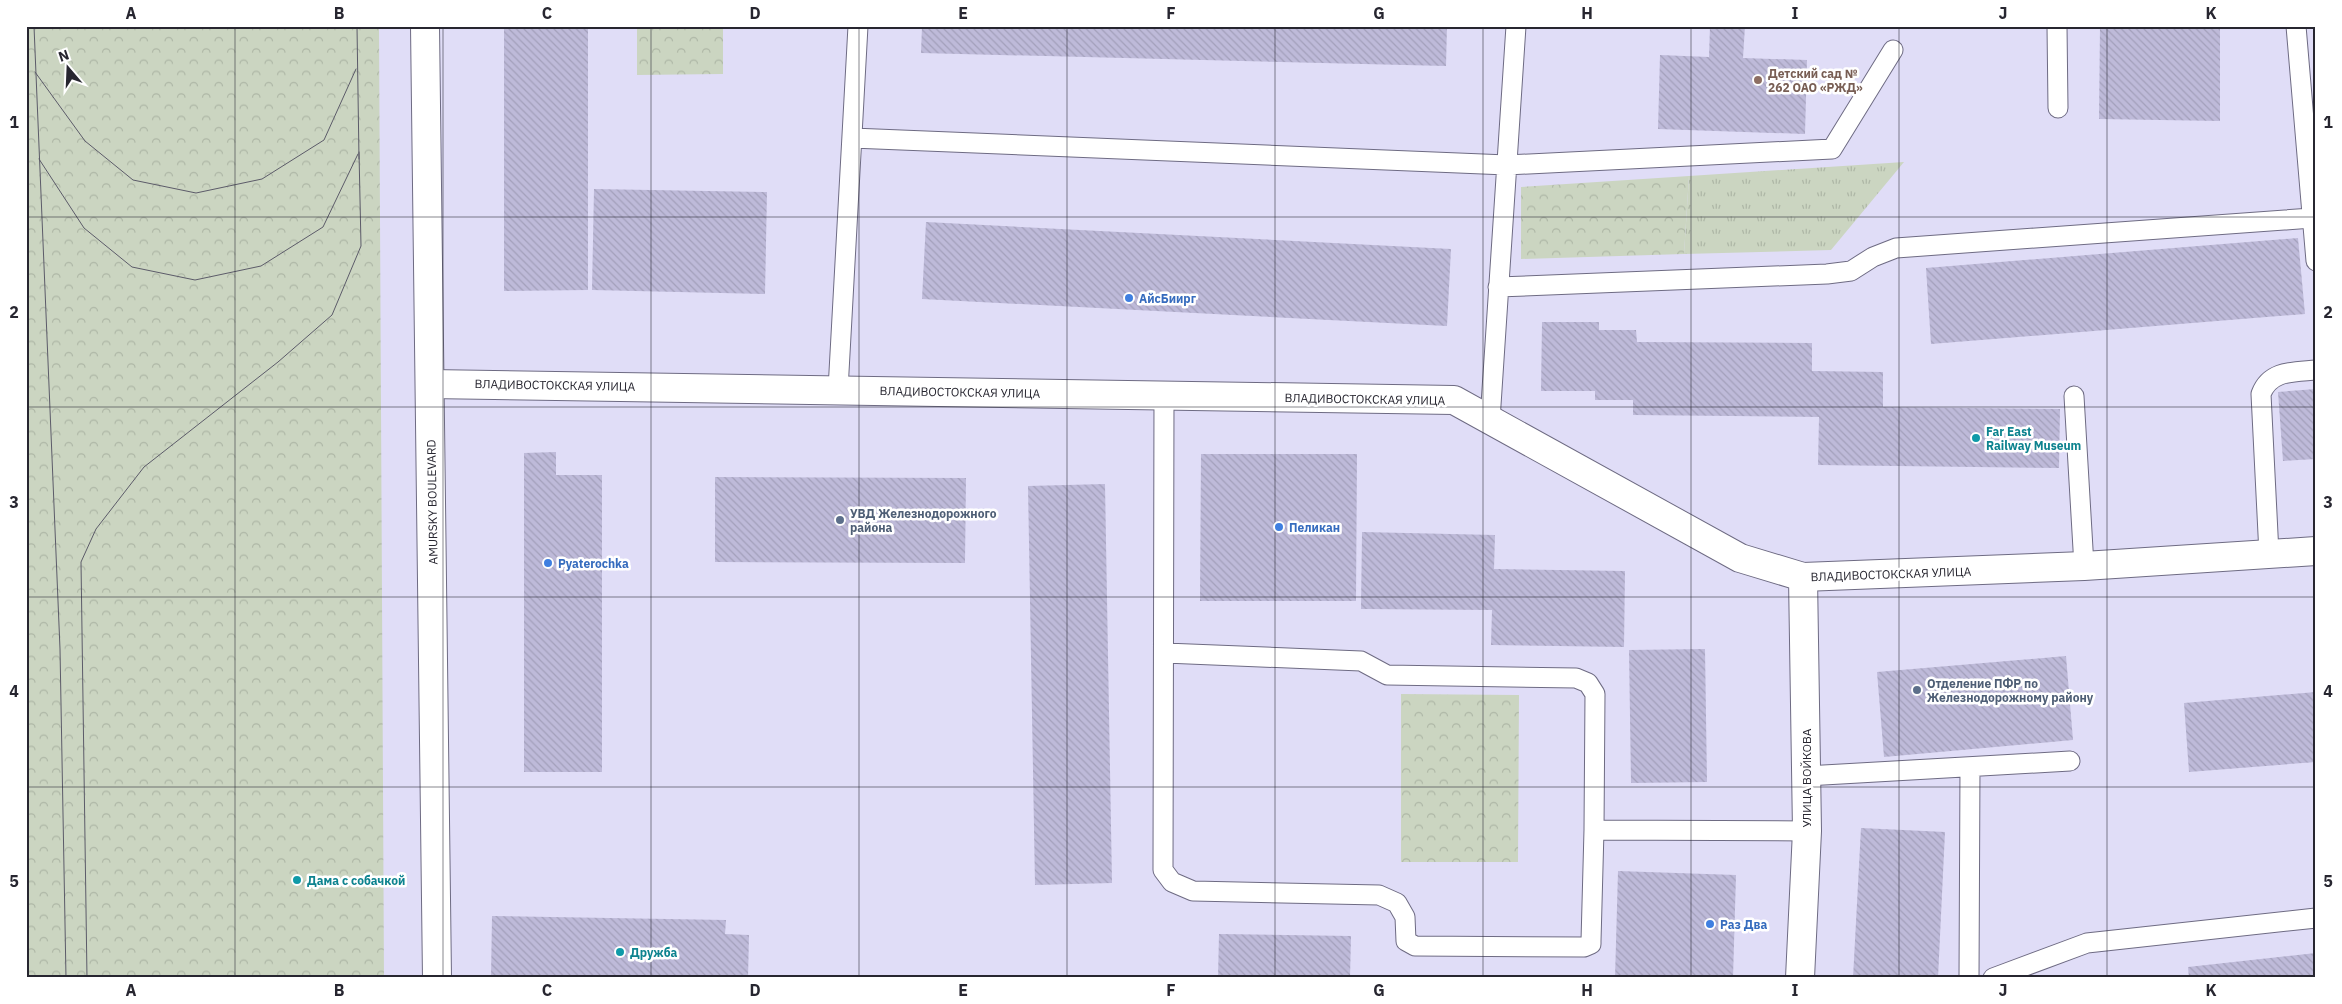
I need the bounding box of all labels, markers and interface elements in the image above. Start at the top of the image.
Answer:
text: A [126,3,137,23]
text: B [334,3,345,23]
text: C [542,3,552,23]
text: D [749,3,761,23]
text: E [958,3,968,23]
text: F [1166,3,1176,23]
text: G [1373,3,1385,23]
text: H [1581,3,1593,23]
text: I [1792,3,1799,23]
text: J [1999,3,2007,23]
text: K [2205,3,2217,23]
north arrow [42,42,92,92]
text: N [56,46,71,66]
place label: Детский сад № 262 ОАО «РЖД» [1768,66,1863,95]
marker: Детский сад № 262 ОАО «РЖД» [1752,74,1764,86]
text: 1 [9,112,19,132]
text: 1 [2323,112,2333,132]
place label: АйсБиирг [1139,291,1197,306]
marker: АйсБиирг [1123,292,1135,304]
text: 2 [9,302,19,322]
text: 2 [2323,302,2333,322]
street label: ВЛАДИВОСТОКСКАЯ УЛИЦА [475,376,636,394]
street label: ВЛАДИВОСТОКСКАЯ УЛИЦА [880,383,1041,401]
street label: ВЛАДИВОСТОКСКАЯ УЛИЦА [1285,390,1446,408]
place label: Far East Railway Museum [1986,424,2081,453]
marker: Far East Railway Museum [1970,432,1982,444]
street label: AMURSKY BOULEVARD [423,439,441,565]
text: 3 [9,492,19,512]
text: 3 [2323,492,2333,512]
place label: УВД Железнодорожного района [850,506,997,535]
marker: УВД Железнодорожного района [834,514,846,526]
place label: Пеликан [1289,520,1340,535]
marker: Пеликан [1273,521,1285,533]
place label: Pyaterochka [558,556,629,571]
marker: Pyaterochka [542,557,554,569]
street label: ВЛАДИВОСТОКСКАЯ УЛИЦА [1810,564,1972,584]
place label: Отделение ПФР по Железнодорожному району [1927,676,2094,705]
text: 4 [9,681,19,701]
text: 4 [2323,681,2333,701]
marker: Отделение ПФР по Железнодорожному району [1911,684,1923,696]
street label: УЛИЦА ВОЙКОВА [1799,728,1814,827]
text: 5 [9,871,19,891]
text: 5 [2323,871,2333,891]
place label: Дама с собачкой [307,873,405,888]
marker: Дама с собачкой [291,874,303,886]
place label: Раз Два [1720,917,1767,932]
marker: Раз Два [1704,918,1716,930]
place label: Дружба [630,945,678,960]
marker: Дружба [614,946,626,958]
text: A [126,980,137,1000]
text: B [334,980,345,1000]
text: C [542,980,552,1000]
text: D [749,980,761,1000]
text: E [958,980,968,1000]
text: F [1166,980,1176,1000]
text: G [1373,980,1385,1000]
text: H [1581,980,1593,1000]
text: I [1792,980,1799,1000]
text: J [1999,980,2007,1000]
text: K [2205,980,2217,1000]

